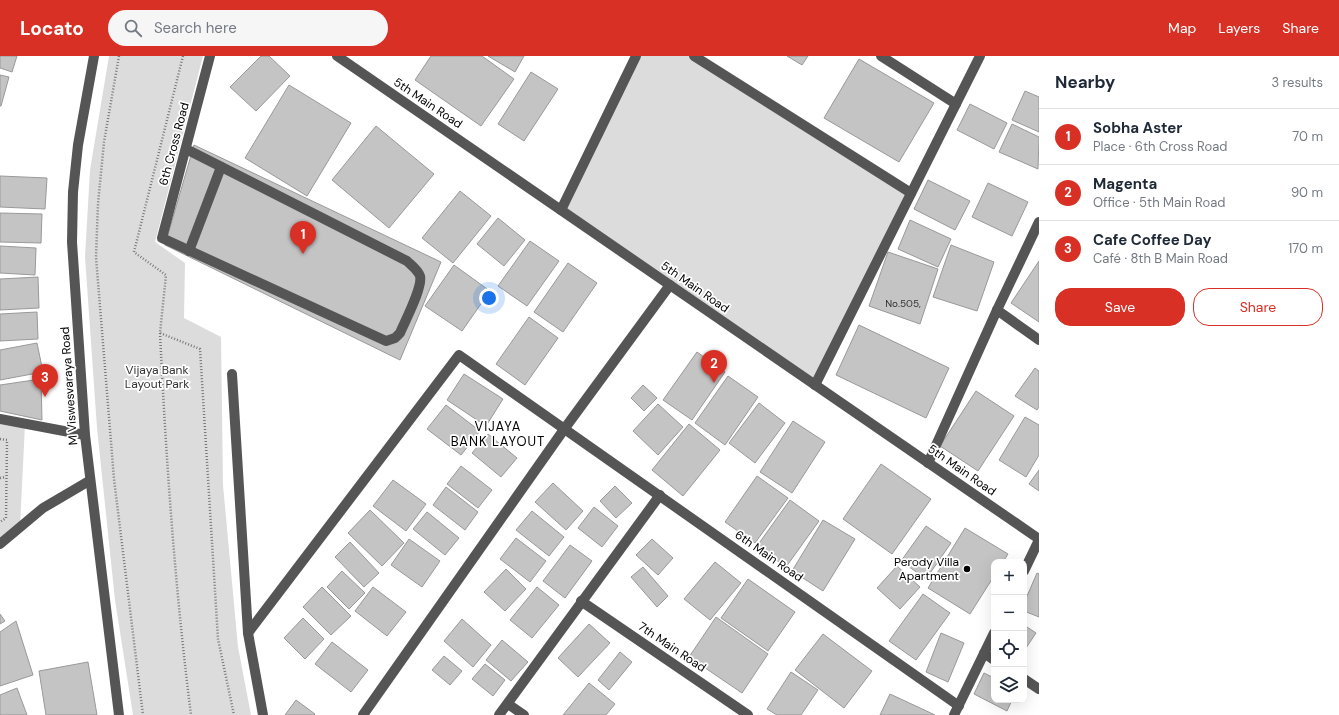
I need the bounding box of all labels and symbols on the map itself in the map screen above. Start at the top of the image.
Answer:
street label: 5th Main Road [391,74,465,132]
street label: 6th Cross Road [155,101,193,187]
pin: 1 [290,221,316,254]
street label: 5th Main Road [658,258,732,316]
your location [479,288,499,308]
house number: No.505, [885,297,921,310]
street label: M Viswesvaraya Road [57,326,81,446]
pin: 2 [701,350,727,383]
park label: Vijaya Bank Layout Park [125,362,189,392]
pin: 3 [32,364,58,397]
district label: VIJAYA BANK LAYOUT [451,418,545,450]
street label: 5th Main Road [925,441,999,499]
street label: 6th Main Road [732,527,806,585]
place label: Perody Villa Apartment [894,554,959,584]
marker: Perody Villa Apartment [962,564,972,574]
street label: 7th Main Road [635,618,709,676]

